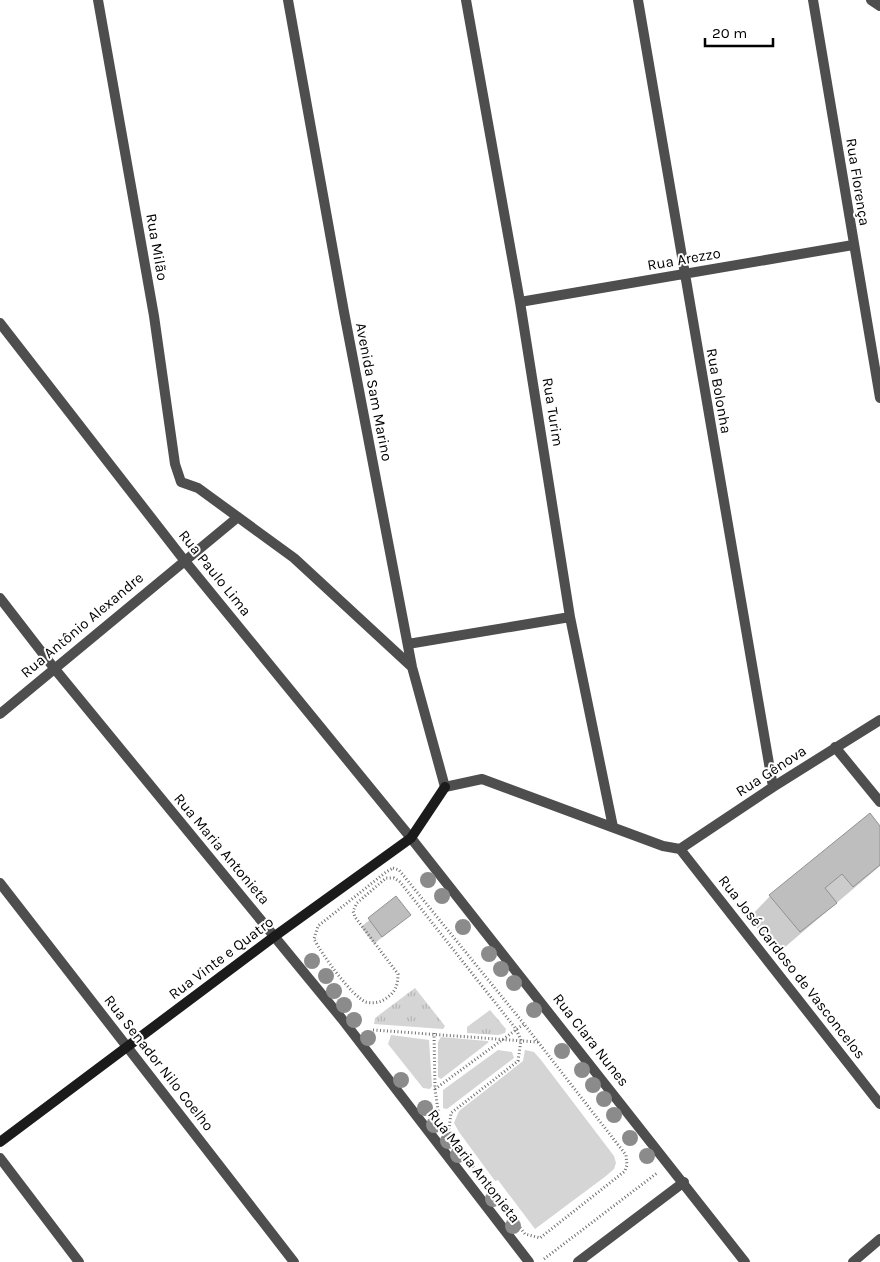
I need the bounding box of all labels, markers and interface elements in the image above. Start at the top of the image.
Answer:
scale bar [705,15,772,47]
text: 20 m [712,24,747,42]
street label: Rua Florença [842,137,874,227]
street label: Rua Milão [142,212,172,282]
street label: Rua Arezzo [646,244,722,274]
street label: Avenida Sam Marino [352,321,396,463]
street label: Rua Bolonha [703,347,735,435]
street label: Rua Turim [539,376,567,448]
street label: Rua Paulo Lima [175,526,255,620]
street label: Rua Antônio Alexandre [17,568,147,682]
street label: Rua Gênova [732,742,810,800]
street label: Rua Maria Antonieta [170,790,274,908]
street label: Rua José Cardoso de Vasconcelos [715,872,869,1062]
street label: Rua Vinte e Quatro [165,913,277,1003]
street label: Rua Clara Nunes [549,990,633,1090]
street label: Rua Senador Nilo Coelho [100,991,218,1135]
street label: Rua Maria Antonieta [424,1106,524,1226]

